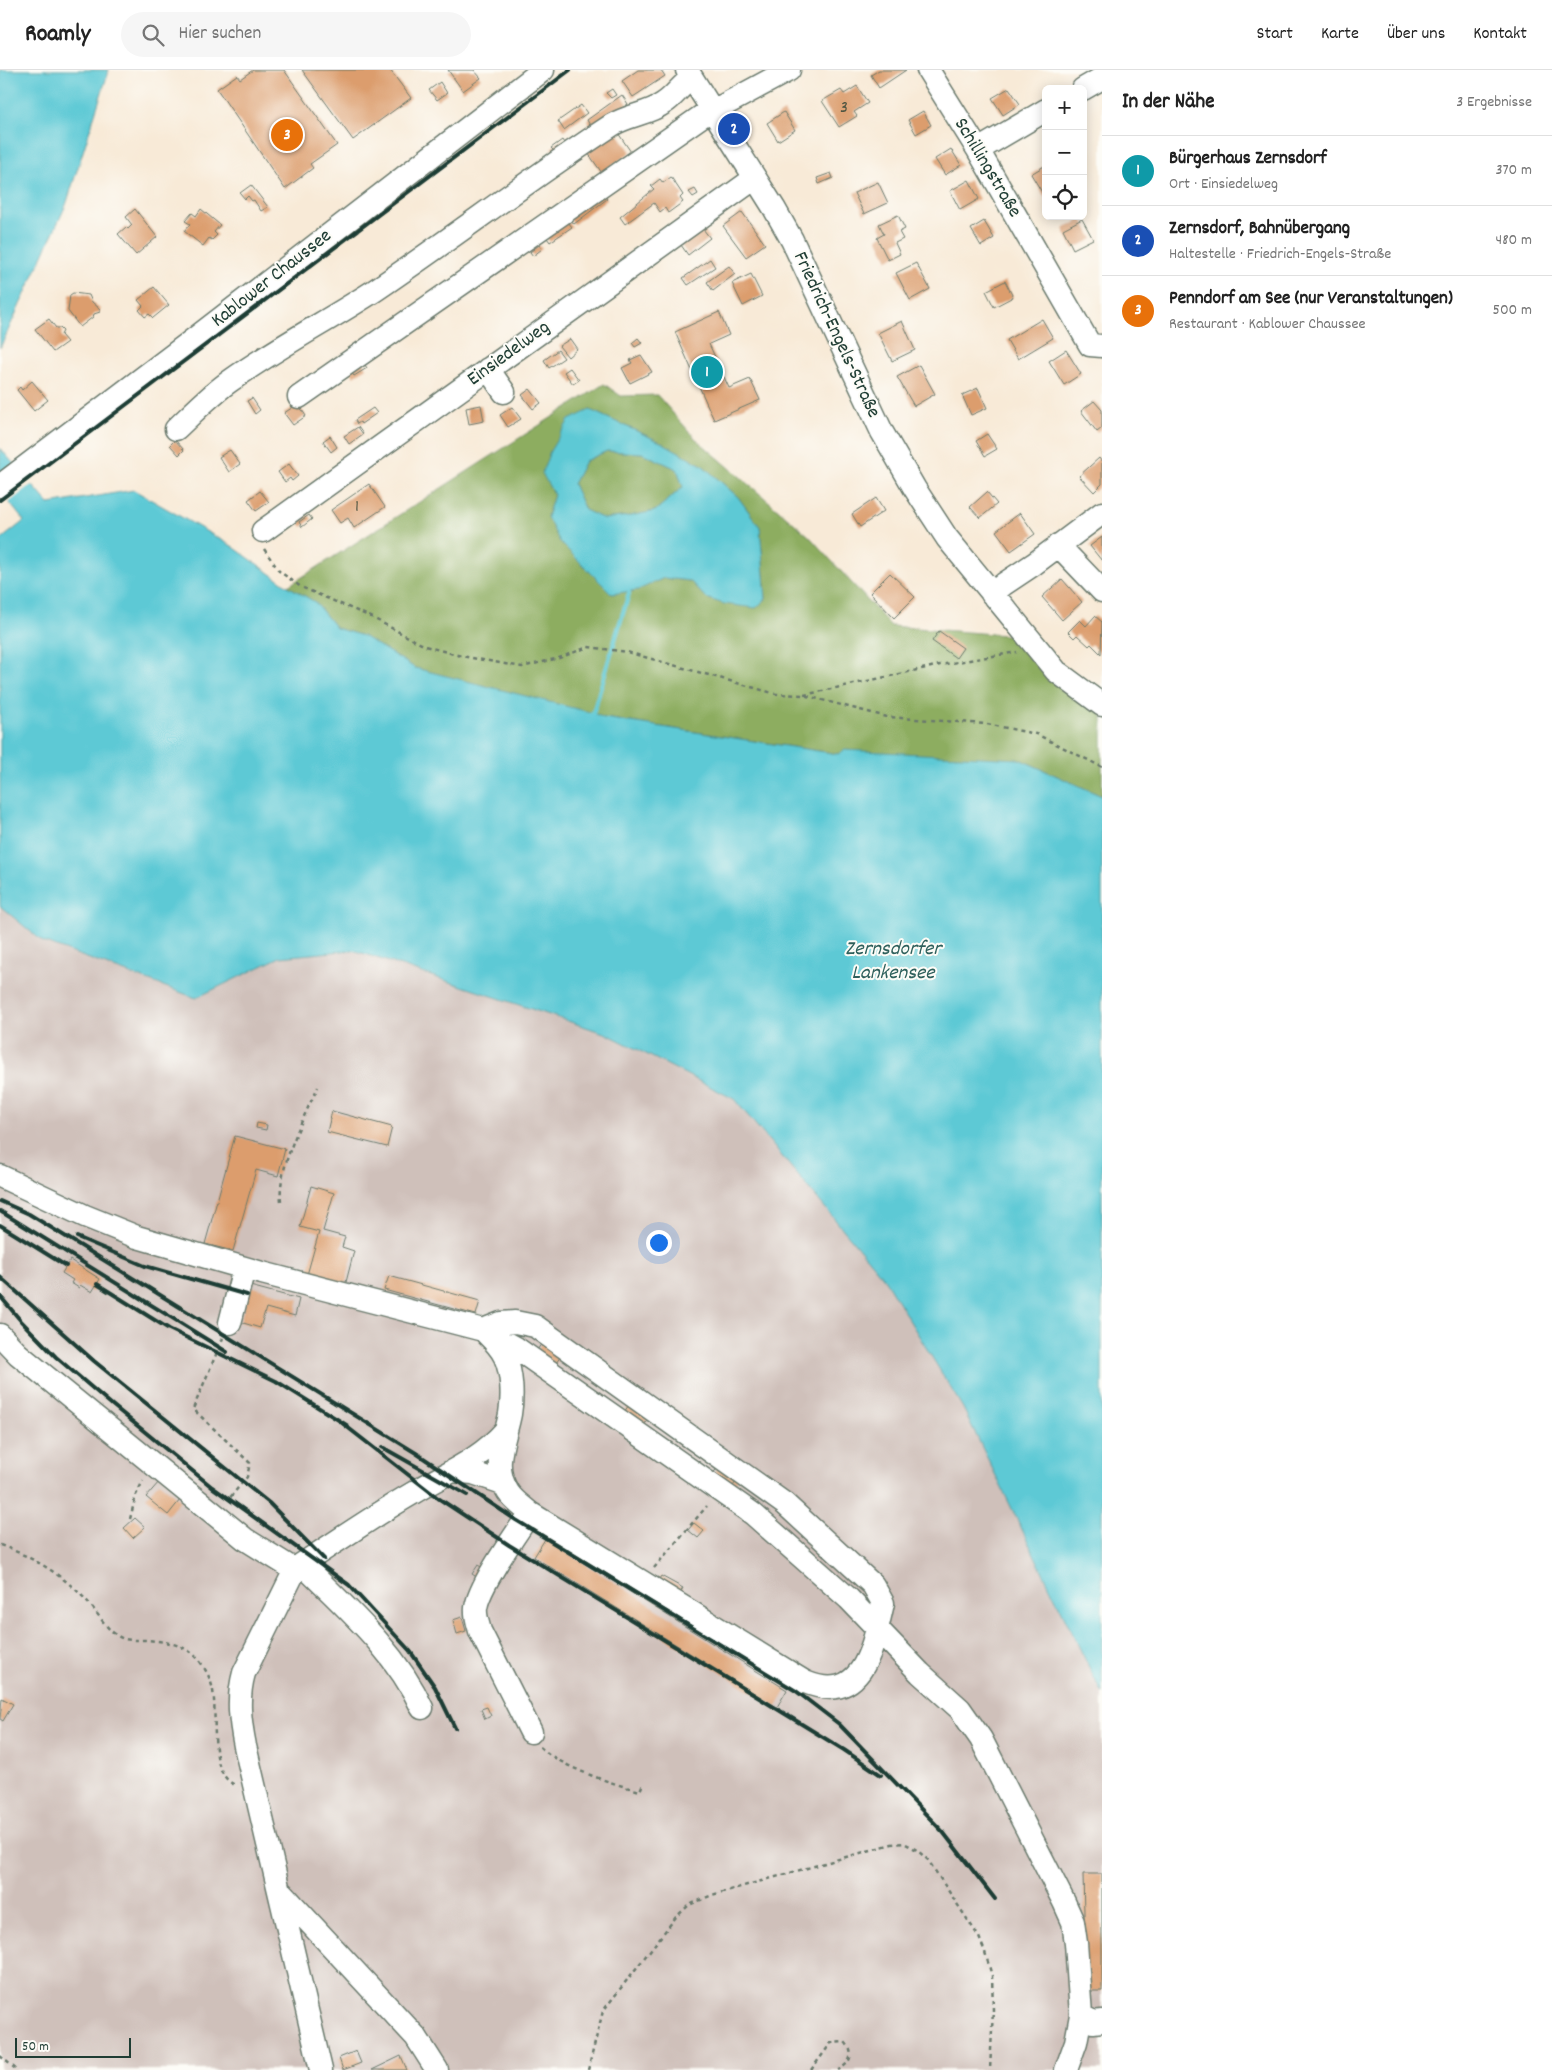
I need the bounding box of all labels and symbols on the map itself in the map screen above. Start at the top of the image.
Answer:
house number: 3 [840,96,848,121]
pin: 2 [718,110,750,148]
street label: Schillingstraße [946,113,1028,223]
pin: 3 [271,116,303,154]
street label: Kablower Chaussee [206,223,338,335]
street label: Friedrich-Engels-Straße [785,247,887,423]
street label: Einsiedelweg [462,314,556,394]
pin: 1 [691,353,723,391]
house number: 1 [355,495,359,520]
water label: Zernsdorfer Lankensee [845,935,943,989]
your location [646,1230,672,1256]
scale bar [15,2035,131,2058]

